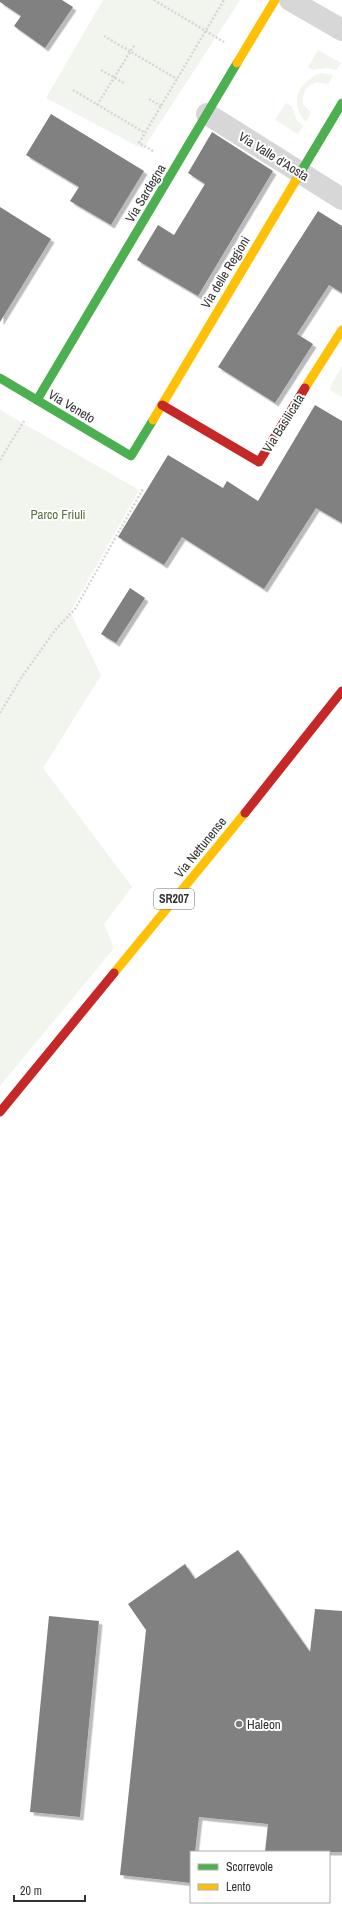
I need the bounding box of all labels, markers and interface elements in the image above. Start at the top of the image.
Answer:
street label: Via Valle d'Aosta [235,128,312,185]
street label: Via Sardegna [121,161,169,225]
street label: Via delle Regioni [197,233,254,312]
street label: Via Veneto [45,386,98,427]
street label: Via Basilicata [259,391,308,456]
park label: Parco Friuli [30,506,86,523]
street label: Via Nettunense [171,813,230,881]
road number: SR207 [154,889,194,909]
place label: Haleon [247,1716,281,1733]
marker: Haleon [234,1719,244,1729]
legend [190,1851,330,1903]
text: Scorrevole [226,1859,273,1875]
scale bar [14,1877,85,1903]
text: Lento [226,1879,251,1895]
text: 20 m [20,1883,42,1899]

